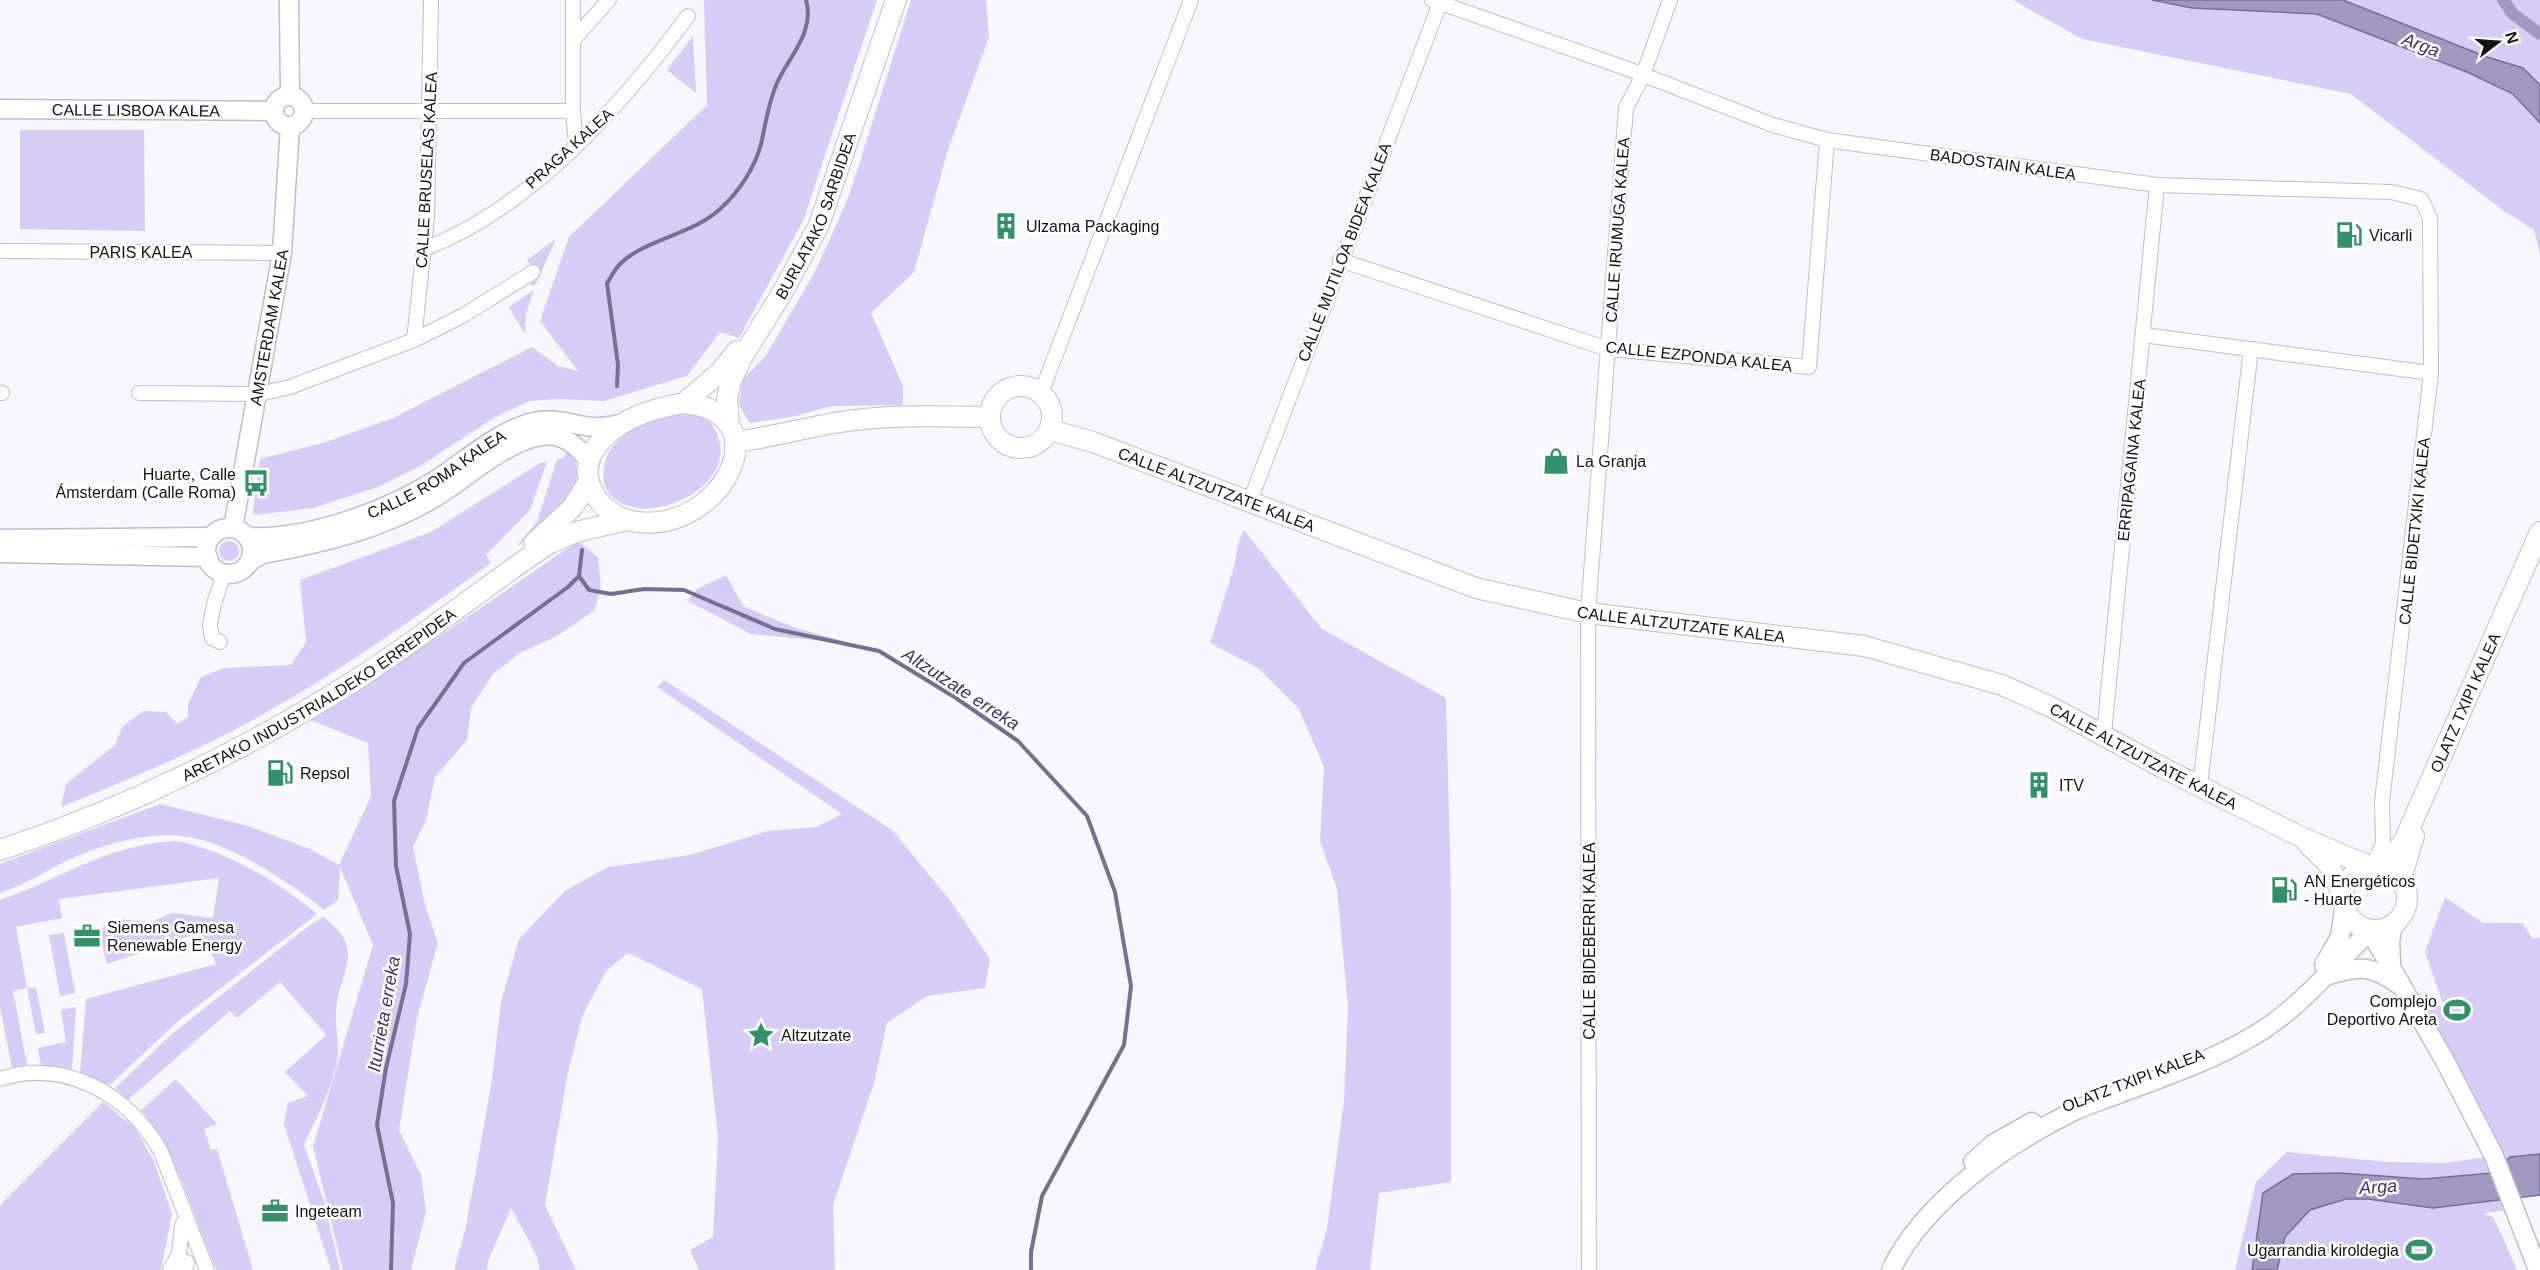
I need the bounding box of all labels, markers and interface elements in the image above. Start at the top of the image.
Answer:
north arrow [2468,12,2528,72]
water label: Arga [2399,28,2442,61]
text: N [2502,30,2522,46]
street label: CALLE BRUSELAS KALEA [413,71,440,269]
street label: CALLE LISBOA KALEA [52,101,220,120]
street label: PRAGA KALEA [522,105,617,192]
street label: BURLATAKO SARBIDEA [772,130,859,302]
street label: CALLE IRUMUGA KALEA [1603,136,1632,323]
street label: CALLE MUTILOA BIDEA KALEA [1295,140,1394,364]
street label: BADOSTAIN KALEA [1929,146,2077,183]
building icon: Ulzama Packaging [991,211,1021,241]
place label: Ulzama Packaging [1026,218,1159,235]
fuel station icon: Vicarli [2334,220,2364,250]
place label: Vicarli [2369,227,2412,244]
street label: PARIS KALEA [90,244,193,261]
street label: AMSTERDAM KALEA [247,248,292,407]
street label: CALLE EZPONDA KALEA [1605,338,1793,375]
street label: ERRIPAGAINA KALEA [2115,378,2149,542]
street label: CALLE ROMA KALEA [365,427,509,522]
street label: CALLE BIDETXIKI KALEA [2396,436,2433,626]
street label: CALLE ALTZUTZATE KALEA [1116,444,1318,535]
shop icon: La Granja [1541,446,1571,476]
place label: La Granja [1576,453,1646,470]
place label: Huarte, Calle Ámsterdam (Calle Roma) [56,466,236,501]
bus stop icon: Huarte, Calle Ámsterdam (Calle Roma) [241,468,271,498]
street label: CALLE ALTZUTZATE KALEA [1575,603,1786,646]
street label: ARETAKO INDUSTRIALDEKO ERREPIDEA [179,605,459,784]
street label: OLATZ TXIPI KALEA [2427,630,2504,775]
water label: Altzutzate erreka [898,643,1023,734]
street label: CALLE ALTZUTZATE KALEA [2047,700,2240,813]
fuel station icon: Repsol [265,758,295,788]
place label: Repsol [300,765,350,782]
building icon: ITV [2024,770,2054,800]
place label: ITV [2059,777,2084,794]
street label: CALLE BIDEBERRI KALEA [1581,842,1598,1040]
place label: AN Energéticos - Huarte [2304,873,2415,908]
fuel station icon: AN Energéticos - Huarte [2269,875,2299,905]
place label: Siemens Gamesa Renewable Energy [107,919,242,954]
office icon: Siemens Gamesa Renewable Energy [72,921,102,951]
water label: Iturrieta erreka [364,955,404,1073]
place label: Complejo Deportivo Areta [2327,993,2437,1028]
sports icon: Complejo Deportivo Areta [2442,995,2472,1025]
place icon: Altzutzate [746,1020,776,1050]
place label: Altzutzate [781,1027,851,1044]
street label: OLATZ TXIPI KALEA [2060,1045,2207,1115]
water label: Arga [2357,1176,2398,1198]
office icon: Ingeteam [260,1196,290,1226]
place label: Ingeteam [295,1203,362,1220]
sports icon: Ugarrandia kiroldegia [2404,1235,2434,1265]
place label: Ugarrandia kiroldegia [2247,1242,2399,1259]

